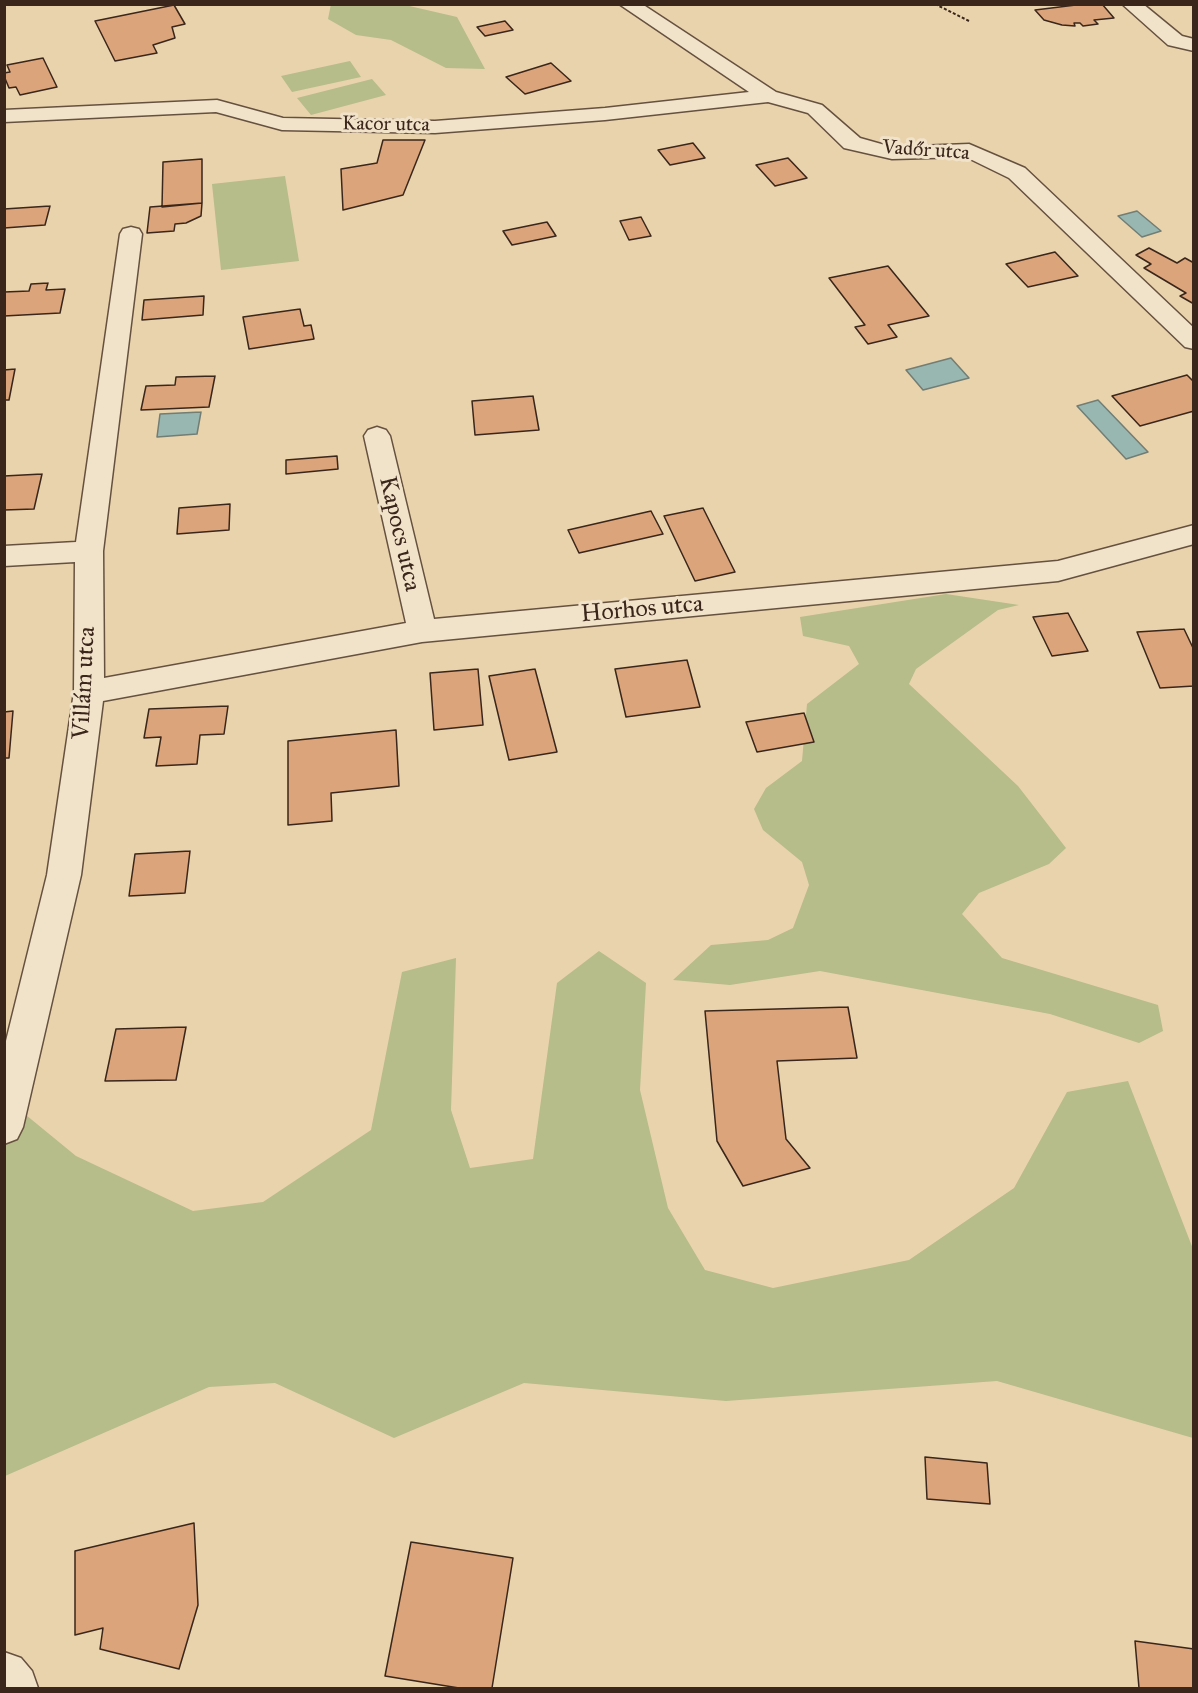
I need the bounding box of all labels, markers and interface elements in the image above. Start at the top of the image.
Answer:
street label: Kacor utca [342,112,430,138]
street label: Vadőr utca [882,136,970,166]
street label: Kapocs utca [372,474,426,594]
street label: Horhos utca [580,590,704,630]
street label: Villám utca [68,626,102,740]

